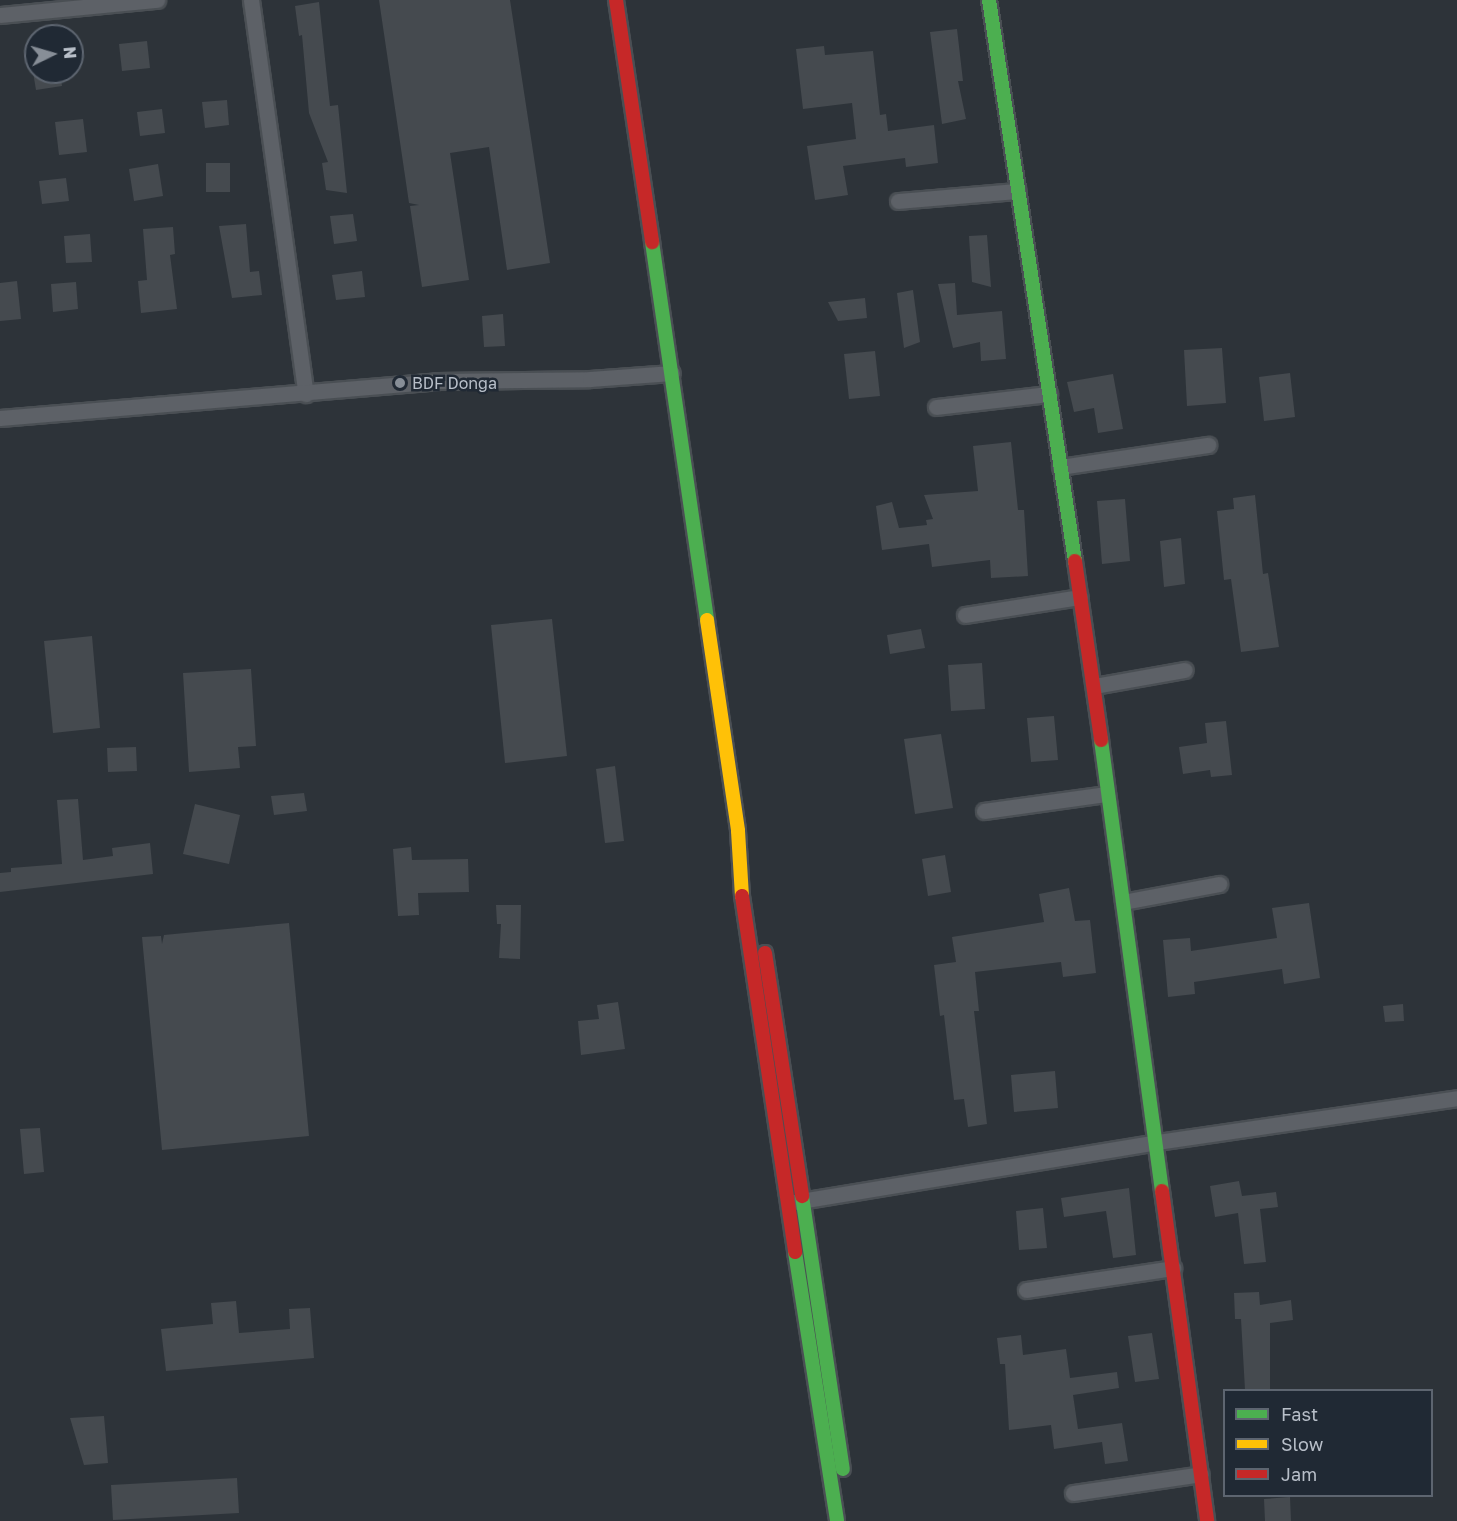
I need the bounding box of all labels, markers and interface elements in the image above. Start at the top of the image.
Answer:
north arrow [24,24,84,84]
text: N [59,46,80,60]
place label: BDF Donga [412,373,497,393]
marker: BDF Donga [393,376,407,390]
legend [1223,1389,1433,1497]
text: Fast [1281,1403,1318,1425]
text: Slow [1281,1433,1323,1455]
text: Jam [1281,1463,1317,1485]

